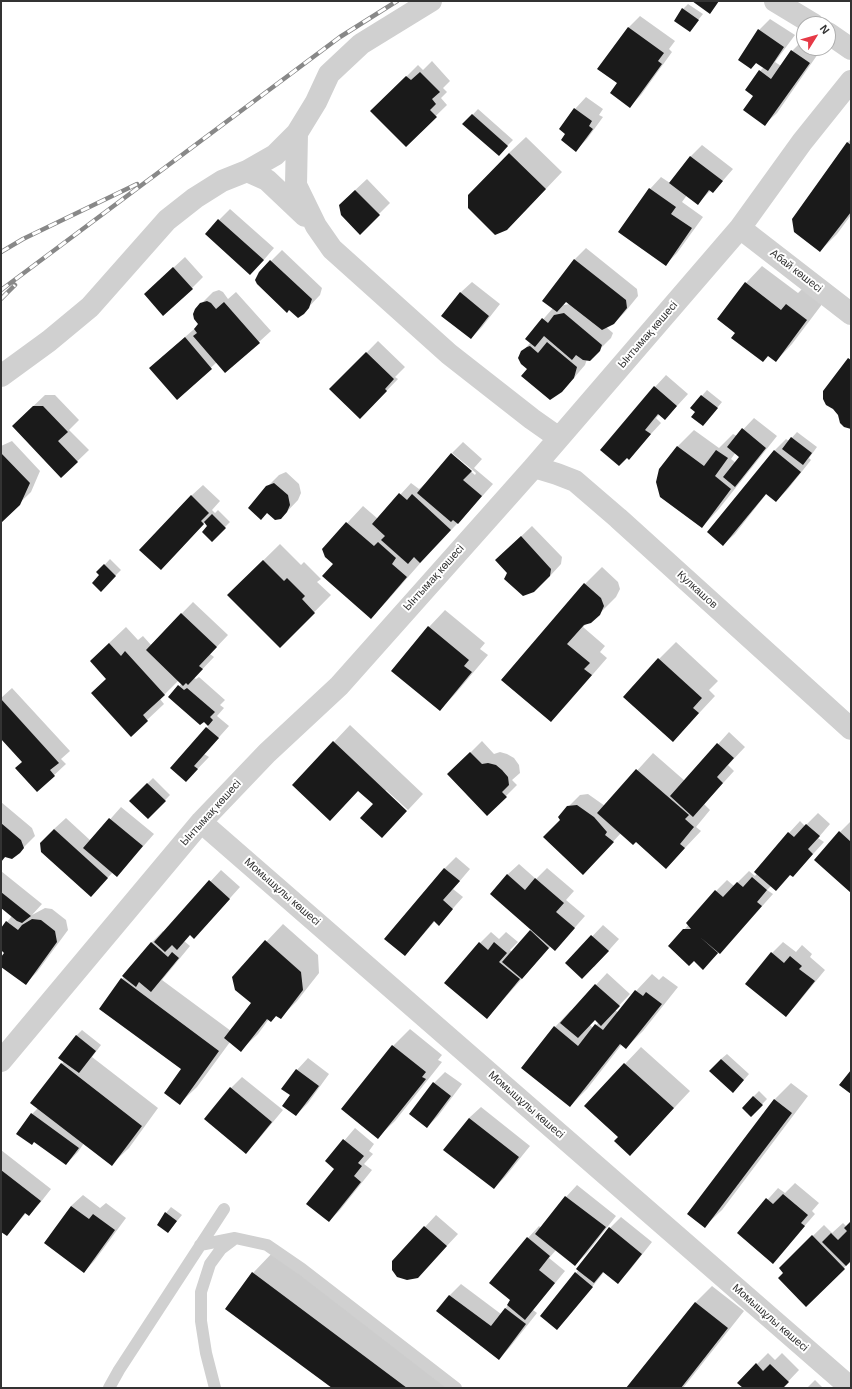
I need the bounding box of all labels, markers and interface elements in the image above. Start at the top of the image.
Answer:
north arrow [796,16,836,56]
text: N [818,23,832,36]
street label: Абай көшесі [767,247,825,295]
street label: Ынтымақ көшесі [615,299,681,371]
street label: Ынтымақ көшесі [401,542,467,614]
street label: Кулкашов [674,568,720,612]
street label: Ынтымақ көшесі [178,777,244,849]
street label: Момышұлы көшесі [241,855,323,929]
street label: Момышұлы көшесі [485,1068,567,1142]
street label: Момышұлы көшесі [729,1281,811,1355]

